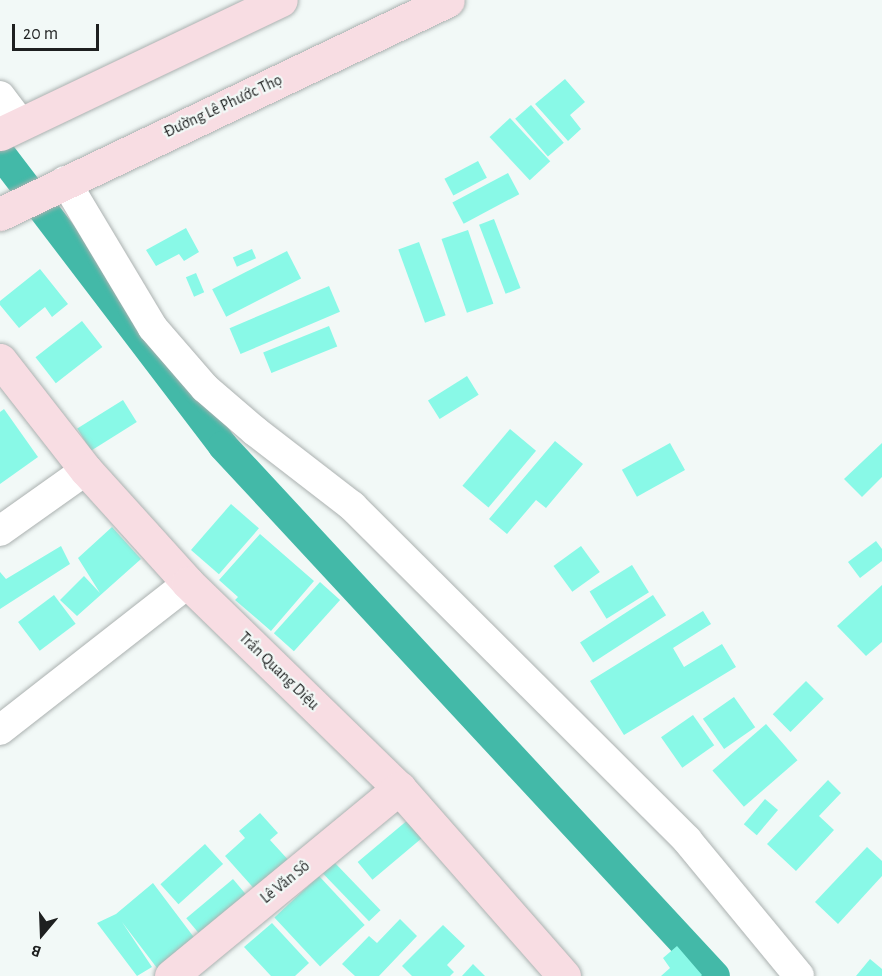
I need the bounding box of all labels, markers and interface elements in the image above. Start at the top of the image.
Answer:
scale bar [15,12,102,50]
text: 20 m [23,25,58,43]
street label: Đường Lê Phước Thọ [161,70,285,142]
street label: Trần Quang Diệu [235,628,323,714]
street label: Lê Văn Sô [256,856,314,908]
north arrow [12,904,72,964]
text: B [29,942,43,960]

